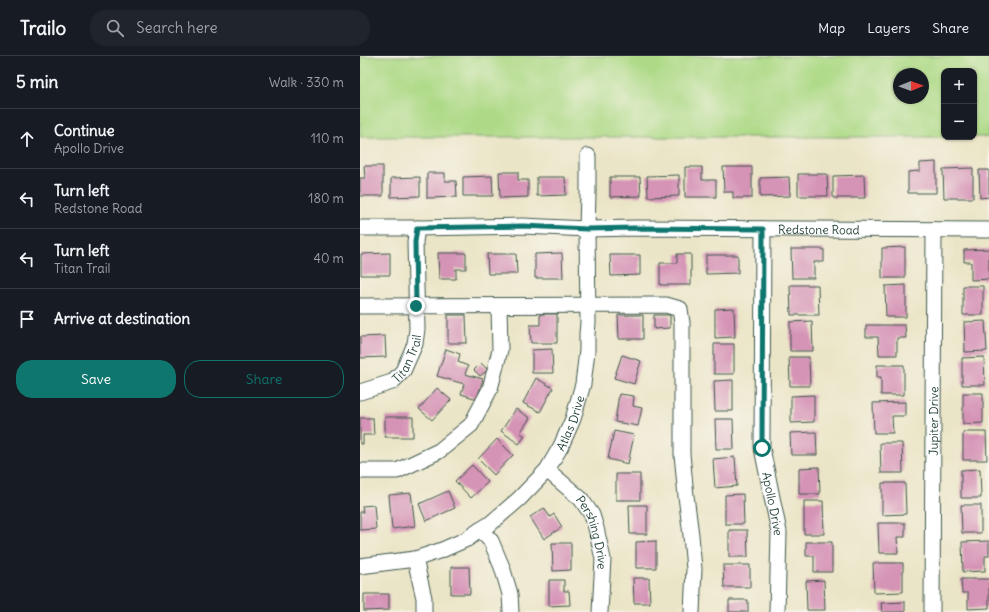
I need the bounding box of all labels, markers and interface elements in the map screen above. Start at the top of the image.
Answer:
search box [90,10,370,46]
text: Trailo [20,16,66,40]
icon: search [104,17,126,39]
text: Search here [136,18,218,37]
text: Map [818,19,845,37]
text: Layers [867,19,910,37]
text: Share [932,19,969,37]
north arrow [893,68,929,104]
map controls [941,68,977,140]
button: + [941,68,977,104]
text: 5 min [16,71,58,93]
text: Walk · 330 m [269,74,344,91]
button: − [941,104,977,140]
text: Continue [54,121,115,140]
icon: ahead [16,128,38,150]
text: 110 m [311,130,344,147]
text: Apollo Drive [54,140,124,157]
text: Turn left [54,181,109,200]
icon: left [16,188,38,210]
text: 180 m [308,190,344,207]
text: Redstone Road [54,200,142,217]
street label: Redstone Road [778,221,860,237]
text: Turn left [54,241,109,260]
icon: left [16,248,38,270]
text: 40 m [313,250,344,267]
text: Titan Trail [54,260,110,277]
route end [407,297,425,315]
icon: arrive [16,308,38,330]
text: Arrive at destination [54,309,190,328]
street label: Titan Trail [388,334,424,386]
button: Save [16,360,176,398]
button: Share [184,360,344,398]
street label: Jupiter Drive [925,386,941,456]
street label: Atlas Drive [552,394,587,453]
route start [753,439,771,457]
street label: Apollo Drive [760,471,787,536]
street label: Pershing Drive [573,492,611,570]

